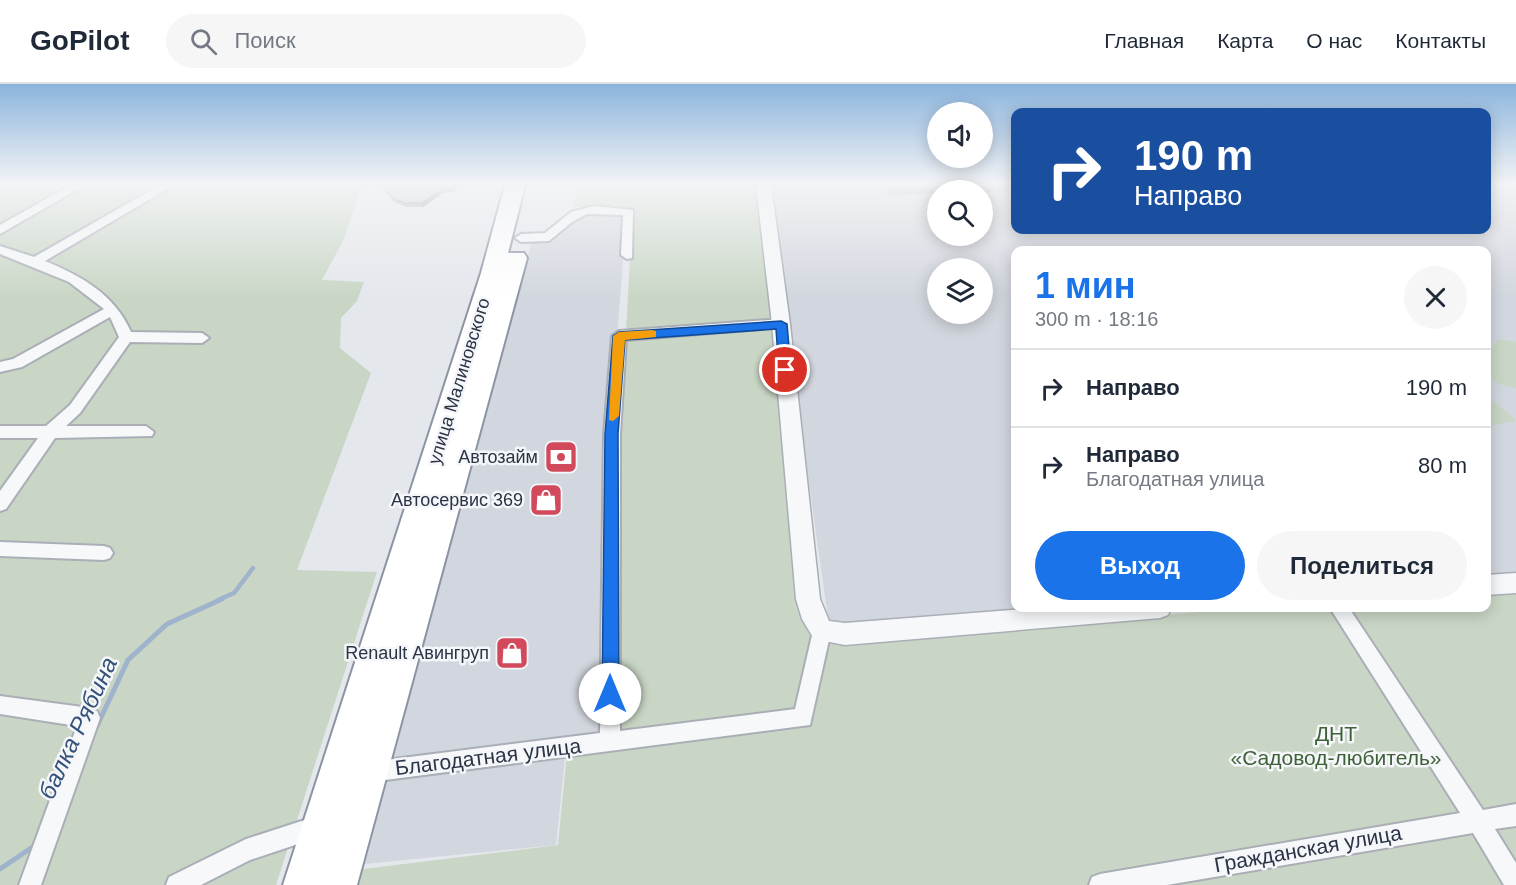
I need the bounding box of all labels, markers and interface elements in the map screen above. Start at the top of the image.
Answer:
search box [166,14,586,68]
text: GoPilot [30,25,130,56]
icon: search [187,25,220,58]
text: Поиск [235,28,296,53]
text: Главная [1104,29,1184,52]
text: Карта [1217,29,1273,52]
text: О нас [1306,29,1362,52]
text: Контакты [1395,29,1486,52]
map controls [927,102,993,324]
button: sound [927,102,993,168]
icon: right [1035,132,1113,210]
text: 190 m [1134,132,1253,179]
button: search [927,180,993,246]
text: Направо [1134,181,1242,211]
button: layers [927,258,993,324]
text: 1 мин [1035,265,1136,306]
button: close [1404,266,1467,329]
street label: улица Малиновского [424,295,494,467]
text: 300 m · 18:16 [1035,308,1158,330]
pin [759,344,810,395]
icon: arrive [768,353,801,386]
icon: right [1035,372,1068,405]
text: Направо [1086,375,1180,400]
text: 190 m [1406,375,1467,400]
bank icon: Автозайм [543,439,579,475]
text: Направо [1086,442,1180,467]
place label: Автозайм [458,447,538,467]
icon: right [1035,450,1068,483]
text: 80 m [1418,453,1467,478]
text: Благодатная улица [1086,468,1264,490]
shop icon: Автосервис 369 [528,482,564,518]
place label: Автосервис 369 [391,490,523,510]
button: Выход [1035,531,1245,600]
button: Поделиться [1257,531,1467,600]
shop icon: Renault Авингруп [494,635,530,671]
place label: Renault Авингруп [345,643,489,663]
water label: балка Рябина [33,653,122,803]
position arrow [578,662,642,726]
park label: ДНТ «Садовод-любитель» [1230,722,1442,769]
street label: Благодатная улица [394,734,583,779]
street label: Гражданская улица [1212,821,1404,876]

